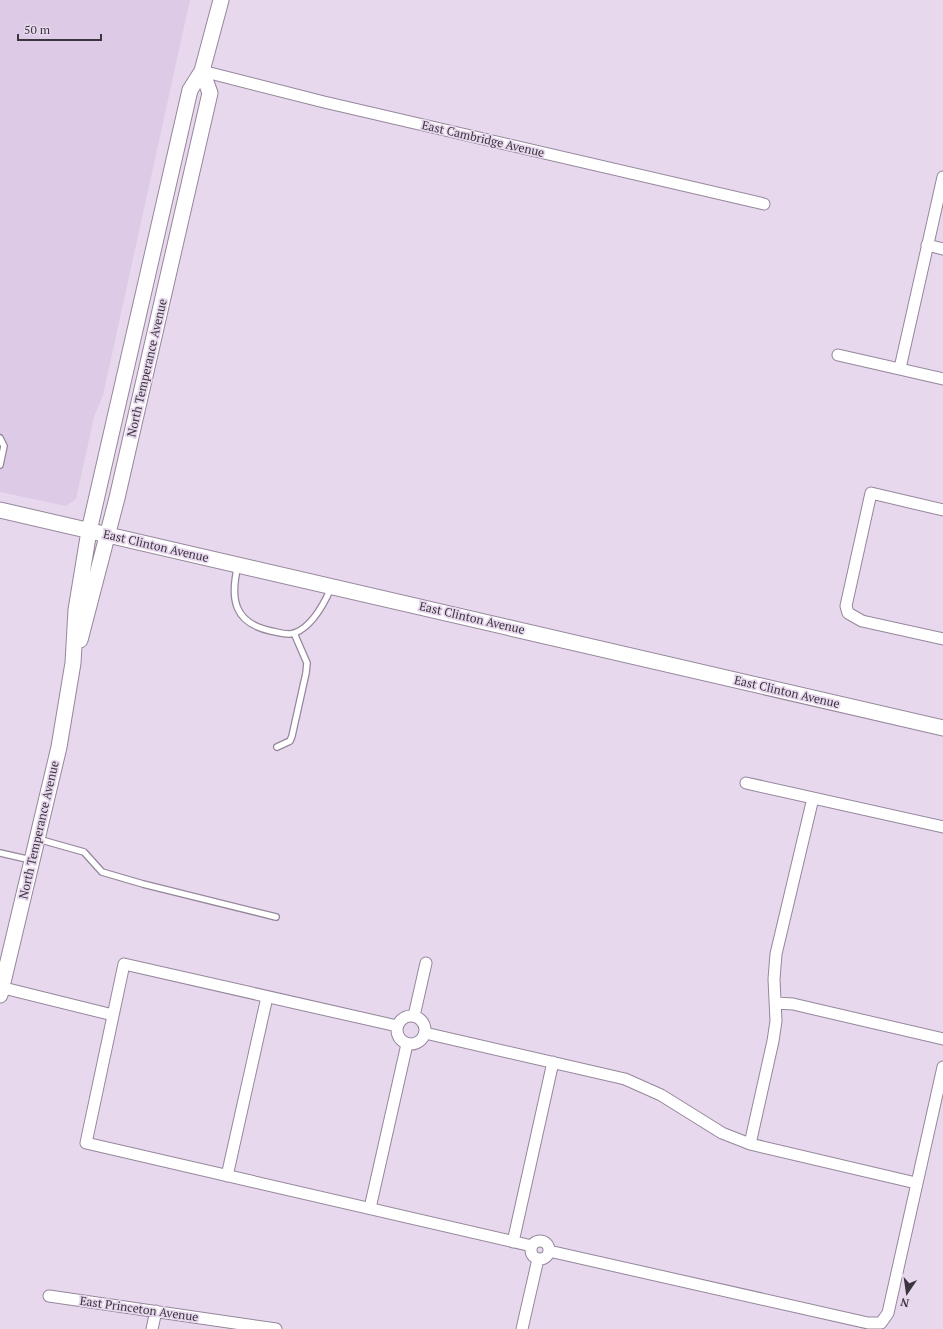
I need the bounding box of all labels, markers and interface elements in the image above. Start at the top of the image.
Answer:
scale bar [18,16,101,42]
text: 50 m [24,22,51,37]
street label: East Cambridge Avenue [420,117,546,160]
street label: North Temperance Avenue [123,297,170,439]
street label: East Clinton Avenue [102,526,210,565]
street label: East Clinton Avenue [418,598,526,637]
street label: East Clinton Avenue [733,672,841,711]
street label: North Temperance Avenue [15,759,62,901]
north arrow [887,1273,927,1313]
street label: East Princeton Avenue [79,1293,199,1324]
text: N [898,1295,910,1311]

